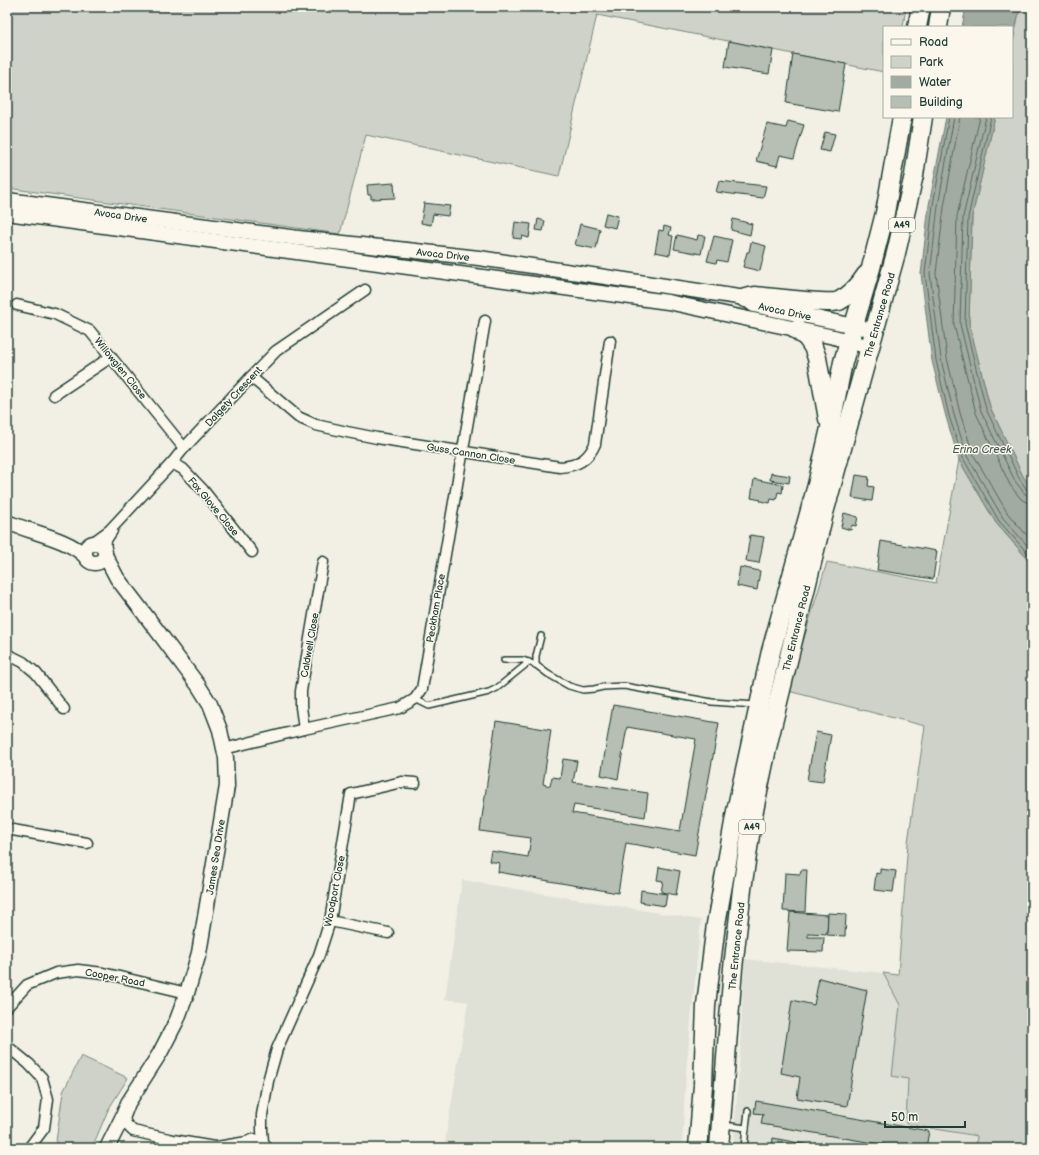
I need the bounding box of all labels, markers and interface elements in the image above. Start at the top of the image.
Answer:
legend [883,26,1013,118]
text: Road [919,35,948,50]
text: Park [919,55,943,70]
text: Water [919,75,951,90]
text: Building [919,95,963,110]
street label: Avoca Drive [94,206,148,226]
road number: A49 [889,218,915,232]
street label: Avoca Drive [416,246,470,264]
street label: The Entrance Road [862,271,898,359]
street label: Avoca Drive [757,301,812,323]
street label: Willowglen Close [92,335,149,402]
street label: Dalgety Crescent [203,364,265,429]
street label: Guss Cannon Close [426,441,516,467]
water label: Erina Creek [953,443,1012,456]
street label: Fox Glove Close [185,475,241,538]
street label: Peckham Place [424,573,448,643]
street label: The Entrance Road [780,584,814,672]
street label: Caldwell Close [298,612,322,679]
street label: James Sea Drive [204,819,228,896]
road number: A49 [739,820,765,834]
street label: Woodport Close [322,854,348,928]
street label: The Entrance Road [726,901,748,991]
street label: Cooper Road [84,966,146,990]
scale bar [885,1103,965,1129]
text: 50 m [891,1110,918,1125]

